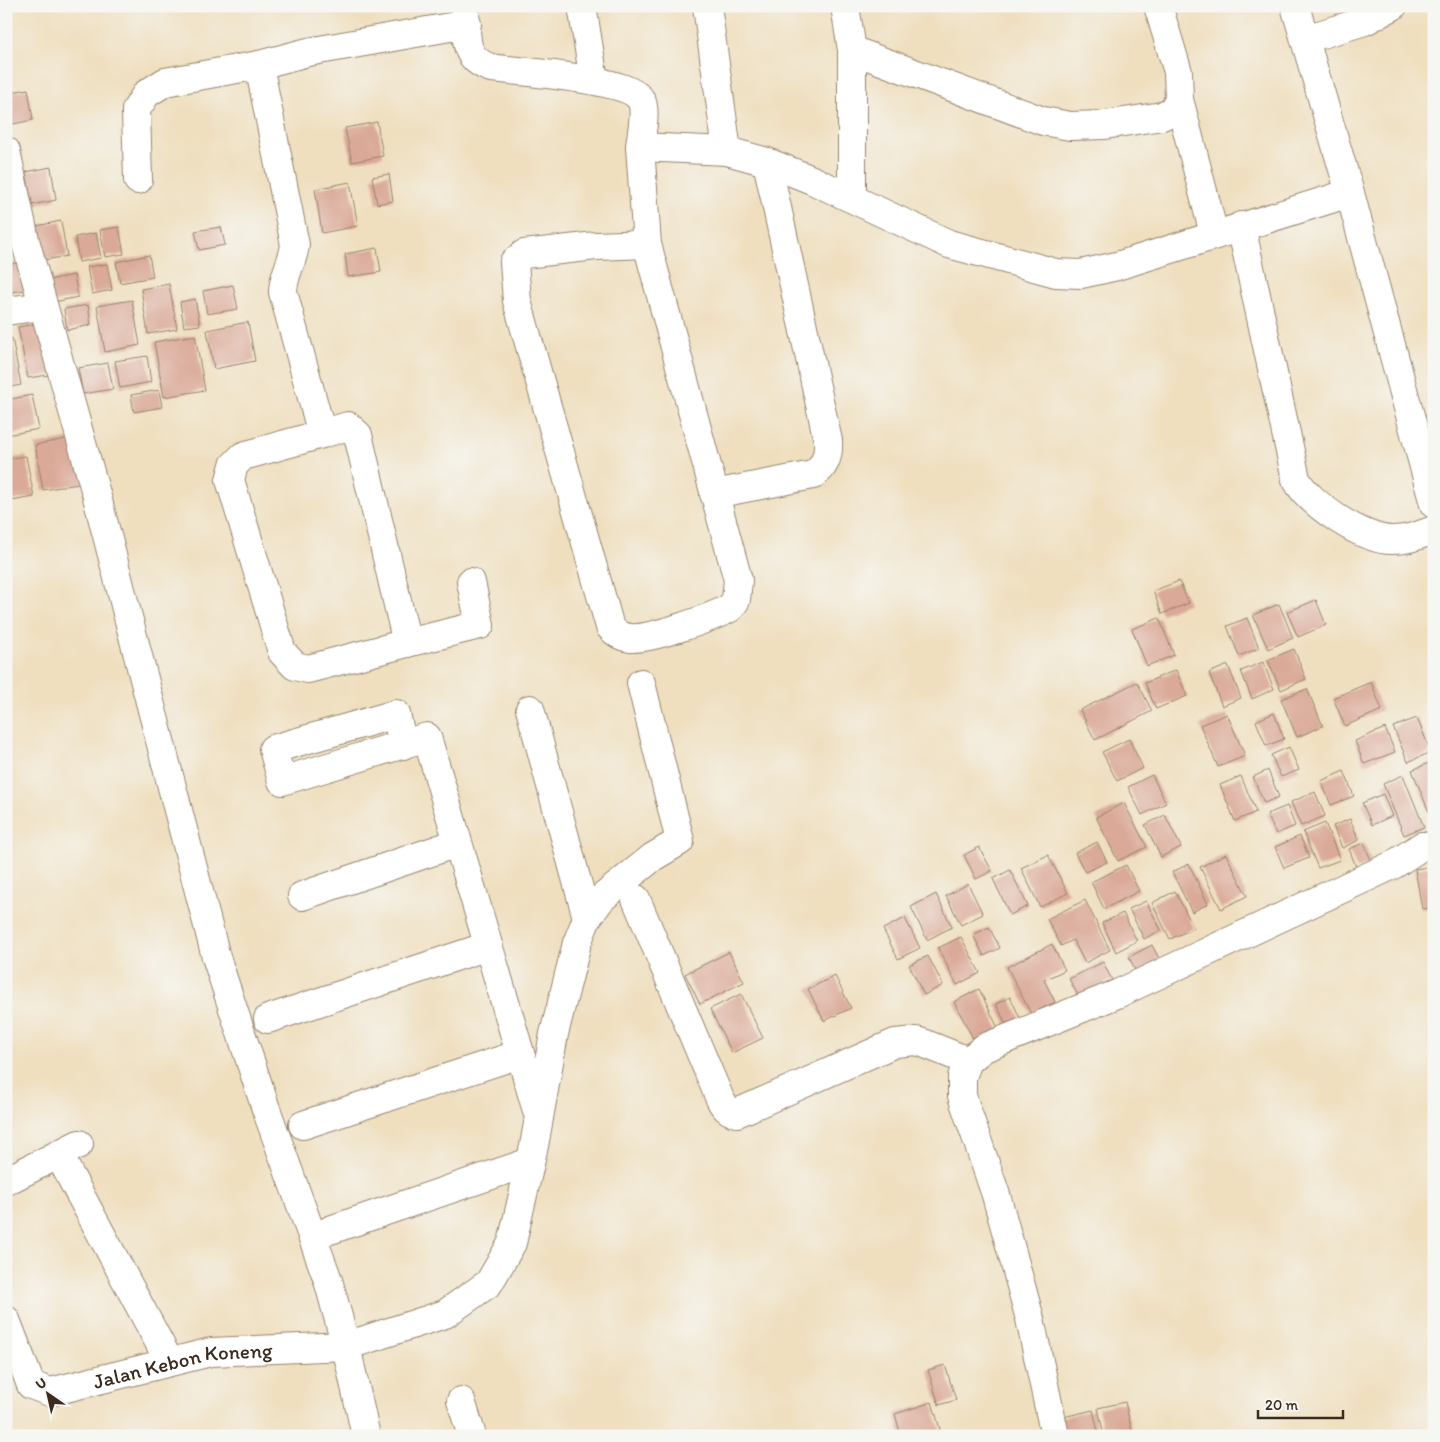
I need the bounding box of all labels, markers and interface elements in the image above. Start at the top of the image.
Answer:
street label: Jalan Kebon Koneng [90,1337,273,1393]
north arrow [22,1370,72,1420]
text: U [32,1374,50,1393]
scale bar [1258,1387,1342,1419]
text: 20 m [1265,1396,1299,1414]

